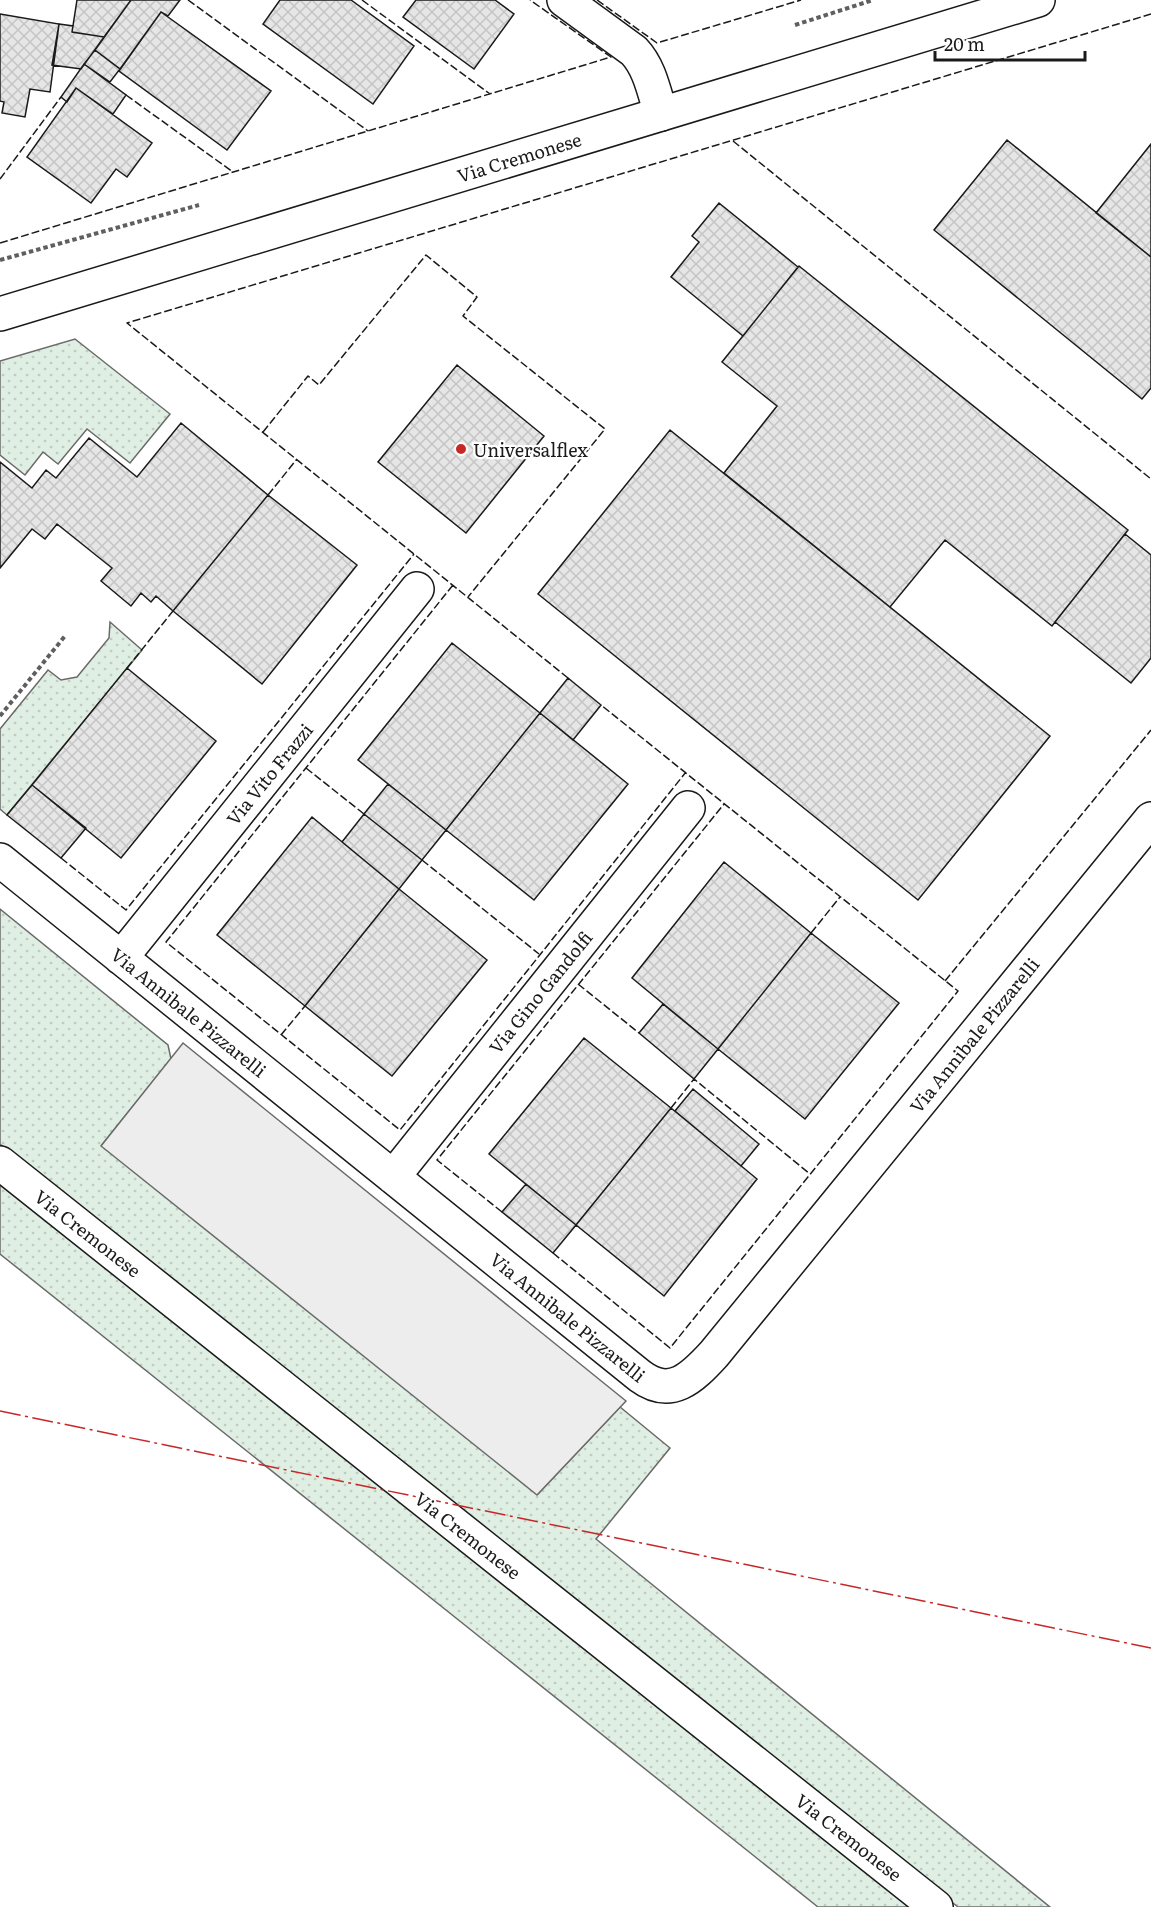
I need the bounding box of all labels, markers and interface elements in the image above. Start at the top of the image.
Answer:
scale bar [935,24,1085,62]
text: 20 m [944,30,985,57]
street label: Via Cremonese [454,125,584,189]
place label: Universalflex [473,436,588,463]
marker: Universalflex [454,442,468,456]
street label: Via Vito Frazzi [219,717,319,831]
street label: Via Gino Gandolfi [482,924,598,1059]
street label: Via Annibale Pizzarelli [105,941,273,1083]
street label: Via Annibale Pizzarelli [903,951,1045,1119]
street label: Via Cremonese [29,1183,147,1283]
street label: Via Annibale Pizzarelli [484,1246,652,1388]
street label: Via Cremonese [409,1485,527,1585]
street label: Via Cremonese [790,1787,908,1887]

